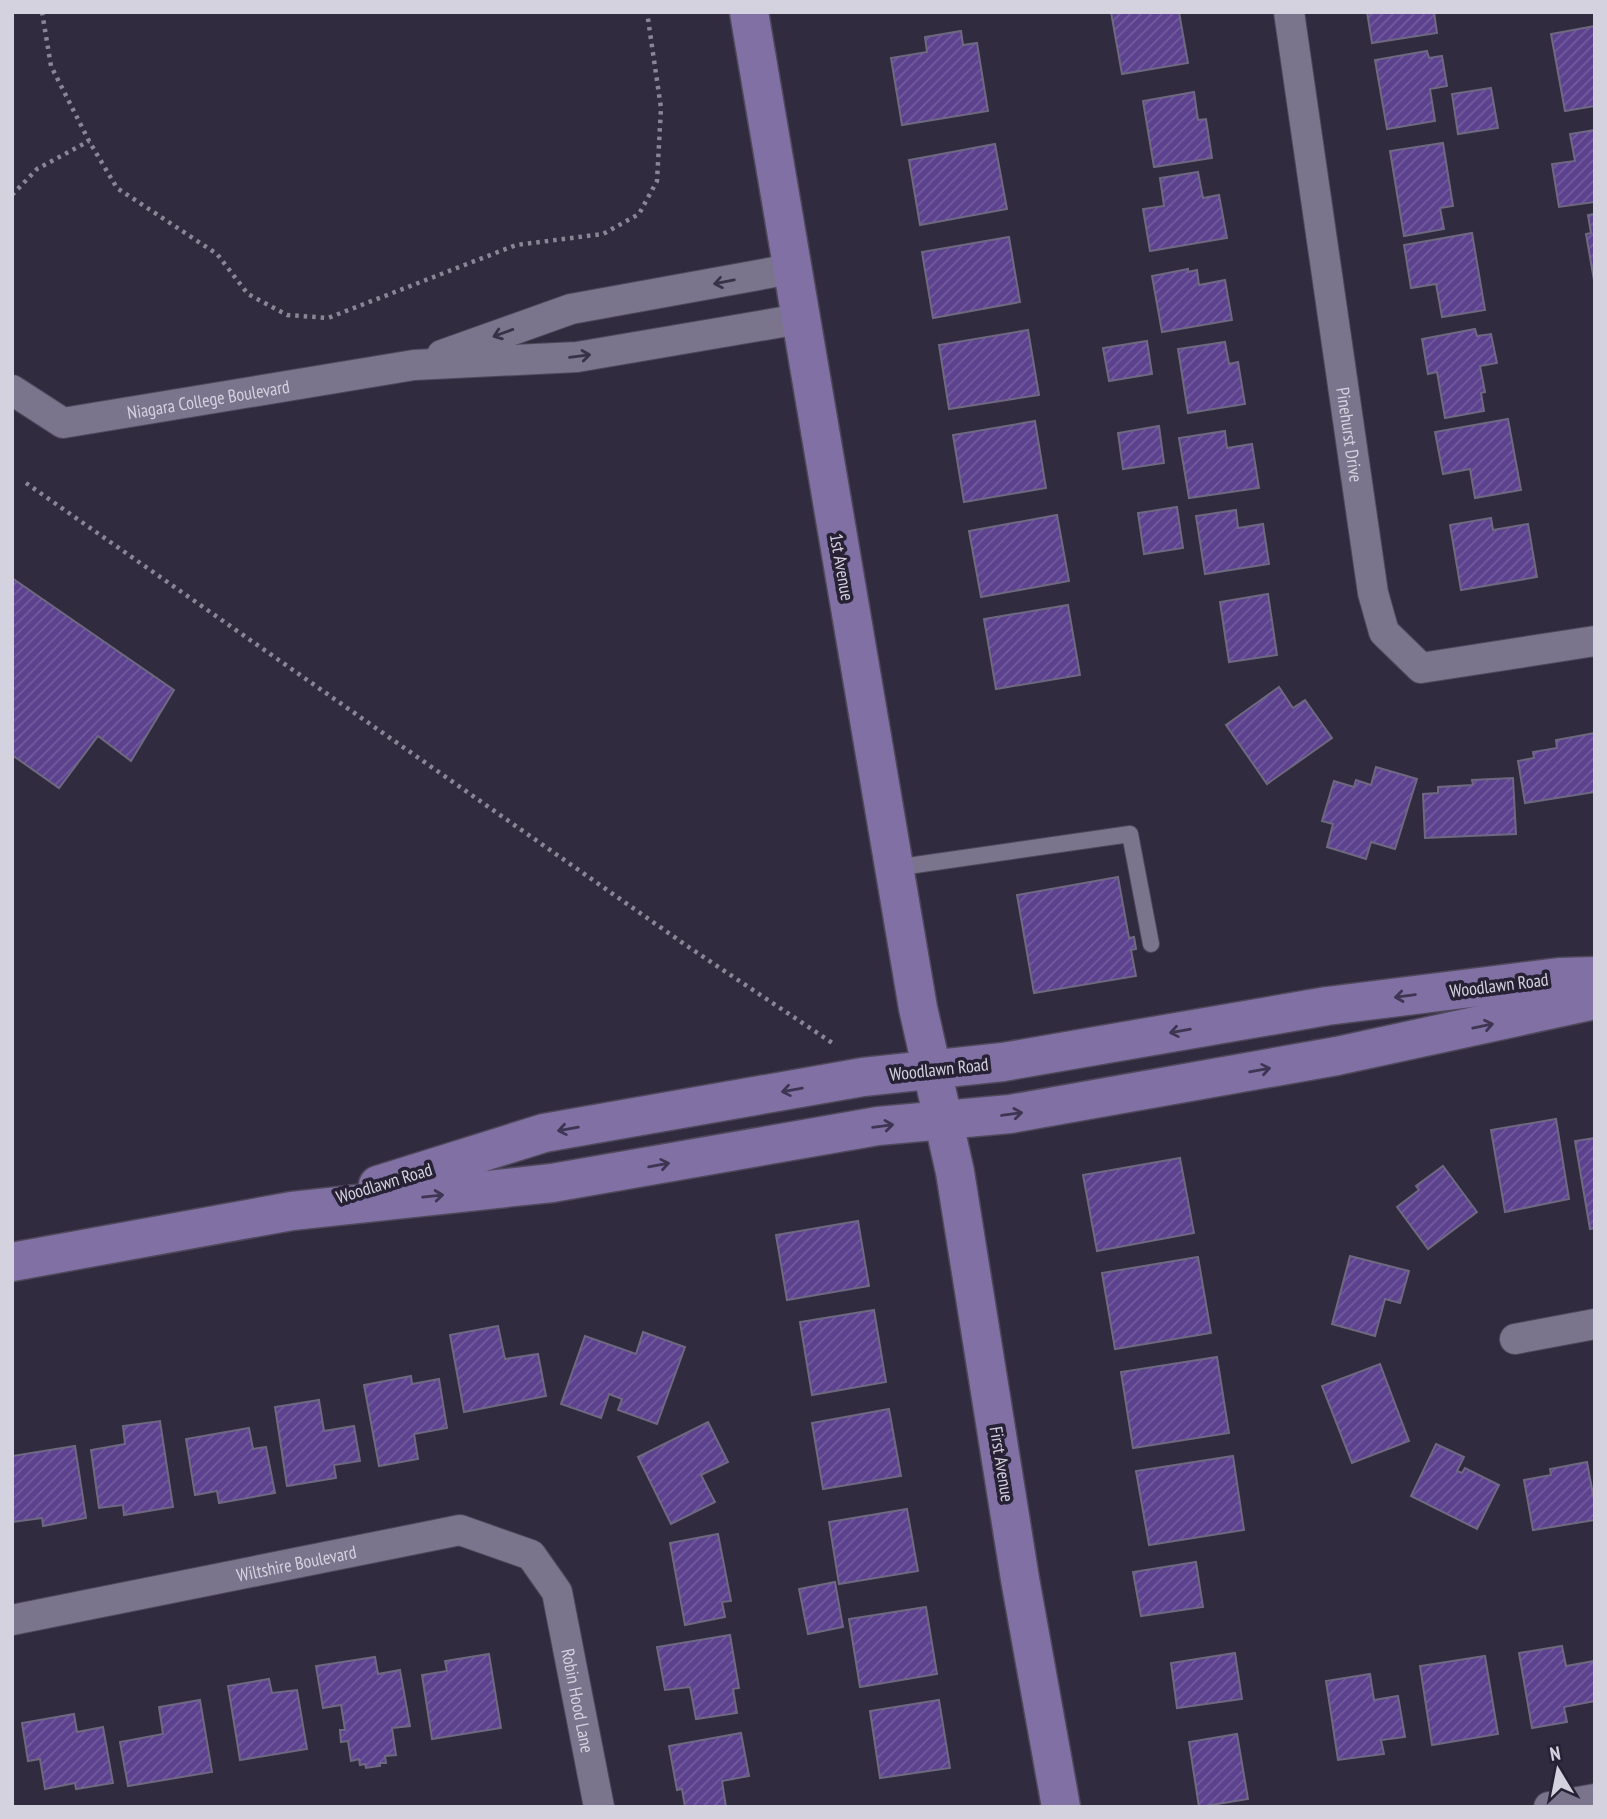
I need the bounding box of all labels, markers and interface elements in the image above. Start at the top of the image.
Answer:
one-way arrow [713,276,736,290]
one-way arrow [493,328,515,340]
one-way arrow [568,350,591,363]
street label: Niagara College Boulevard [125,374,291,424]
street label: Pinehurst Drive [1332,386,1368,484]
street label: 1st Avenue [825,532,859,602]
street label: Woodlawn Road [1448,968,1550,1002]
one-way arrow [1394,990,1417,1003]
one-way arrow [1471,1018,1494,1032]
one-way arrow [1169,1025,1192,1038]
street label: Woodlawn Road [888,1052,990,1086]
one-way arrow [1248,1063,1271,1076]
one-way arrow [781,1083,804,1097]
one-way arrow [1000,1107,1022,1120]
one-way arrow [871,1120,894,1133]
one-way arrow [557,1123,580,1136]
street label: Woodlawn Road [333,1157,435,1209]
one-way arrow [647,1157,670,1171]
one-way arrow [422,1189,444,1202]
street label: First Avenue [985,1425,1019,1503]
street label: Wiltshire Boulevard [234,1540,358,1586]
street label: Robin Hood Lane [557,1646,600,1755]
north arrow [1523,1735,1593,1805]
text: N [1548,1741,1562,1766]

